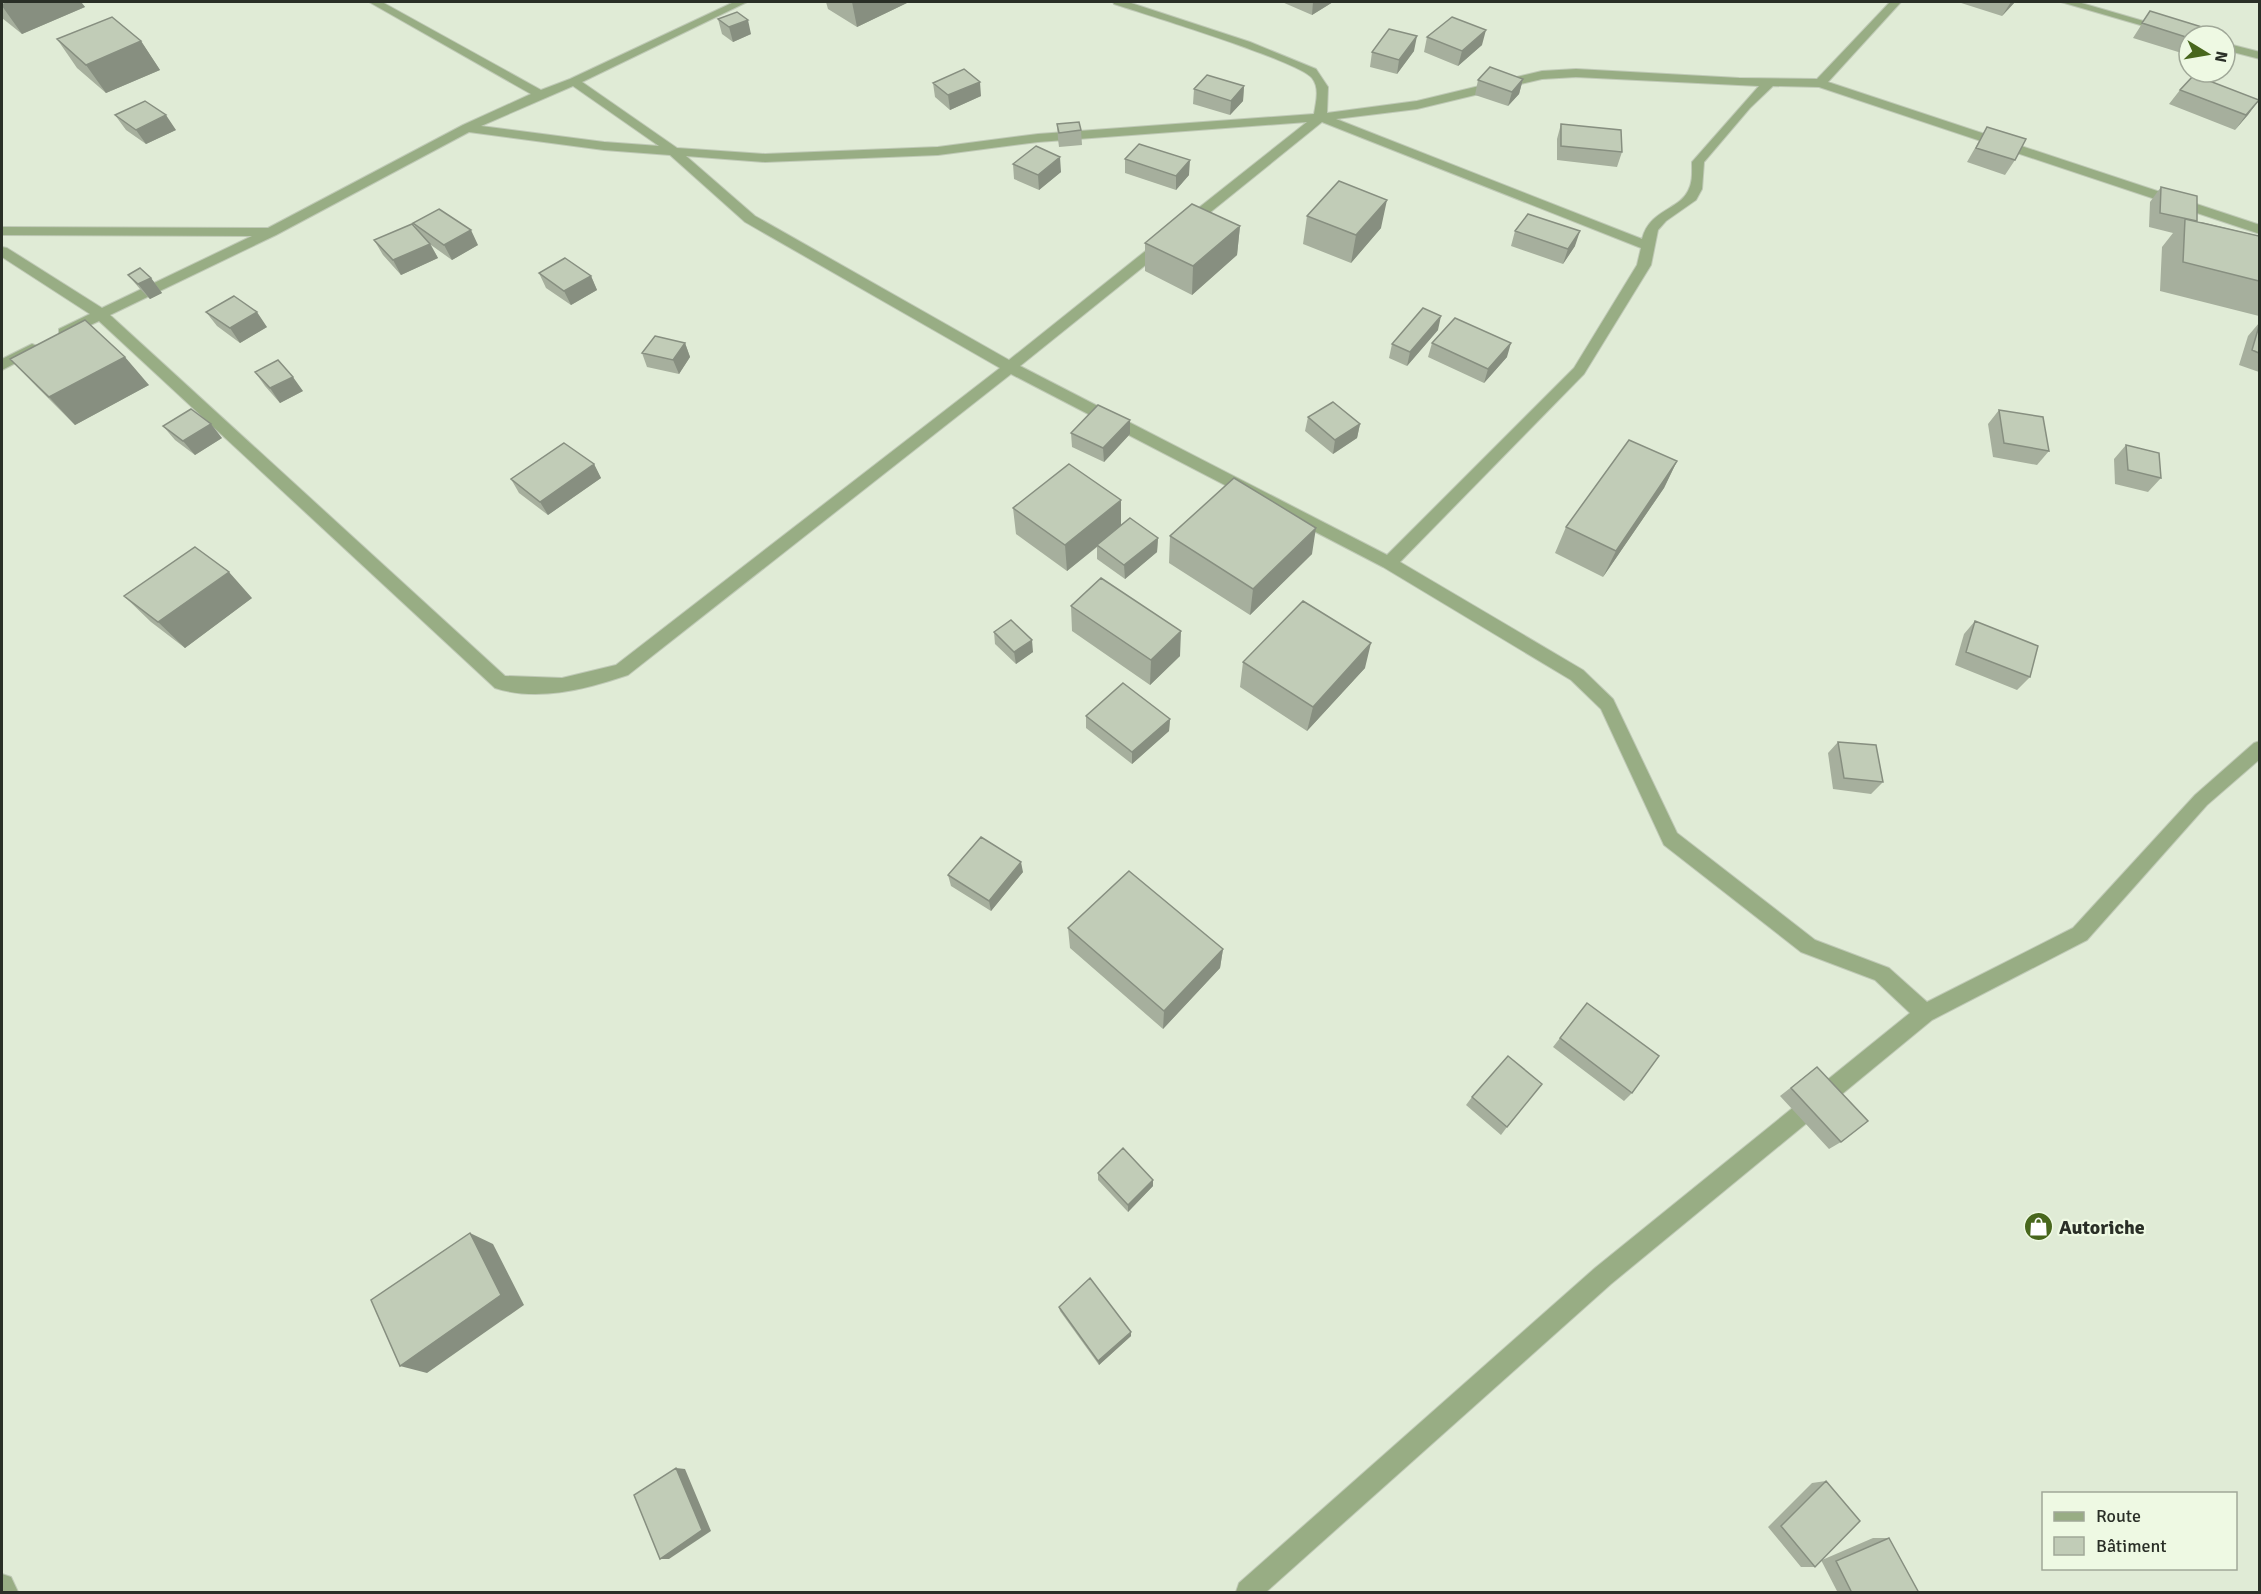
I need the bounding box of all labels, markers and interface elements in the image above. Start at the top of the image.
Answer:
north arrow [2177,24,2237,84]
text: N [2210,49,2232,64]
shop icon: Autoriche [2022,1211,2054,1243]
place label: Autoriche [2059,1215,2145,1240]
legend [2042,1492,2237,1570]
text: Route [2096,1505,2141,1527]
text: Bâtiment [2096,1535,2167,1557]

